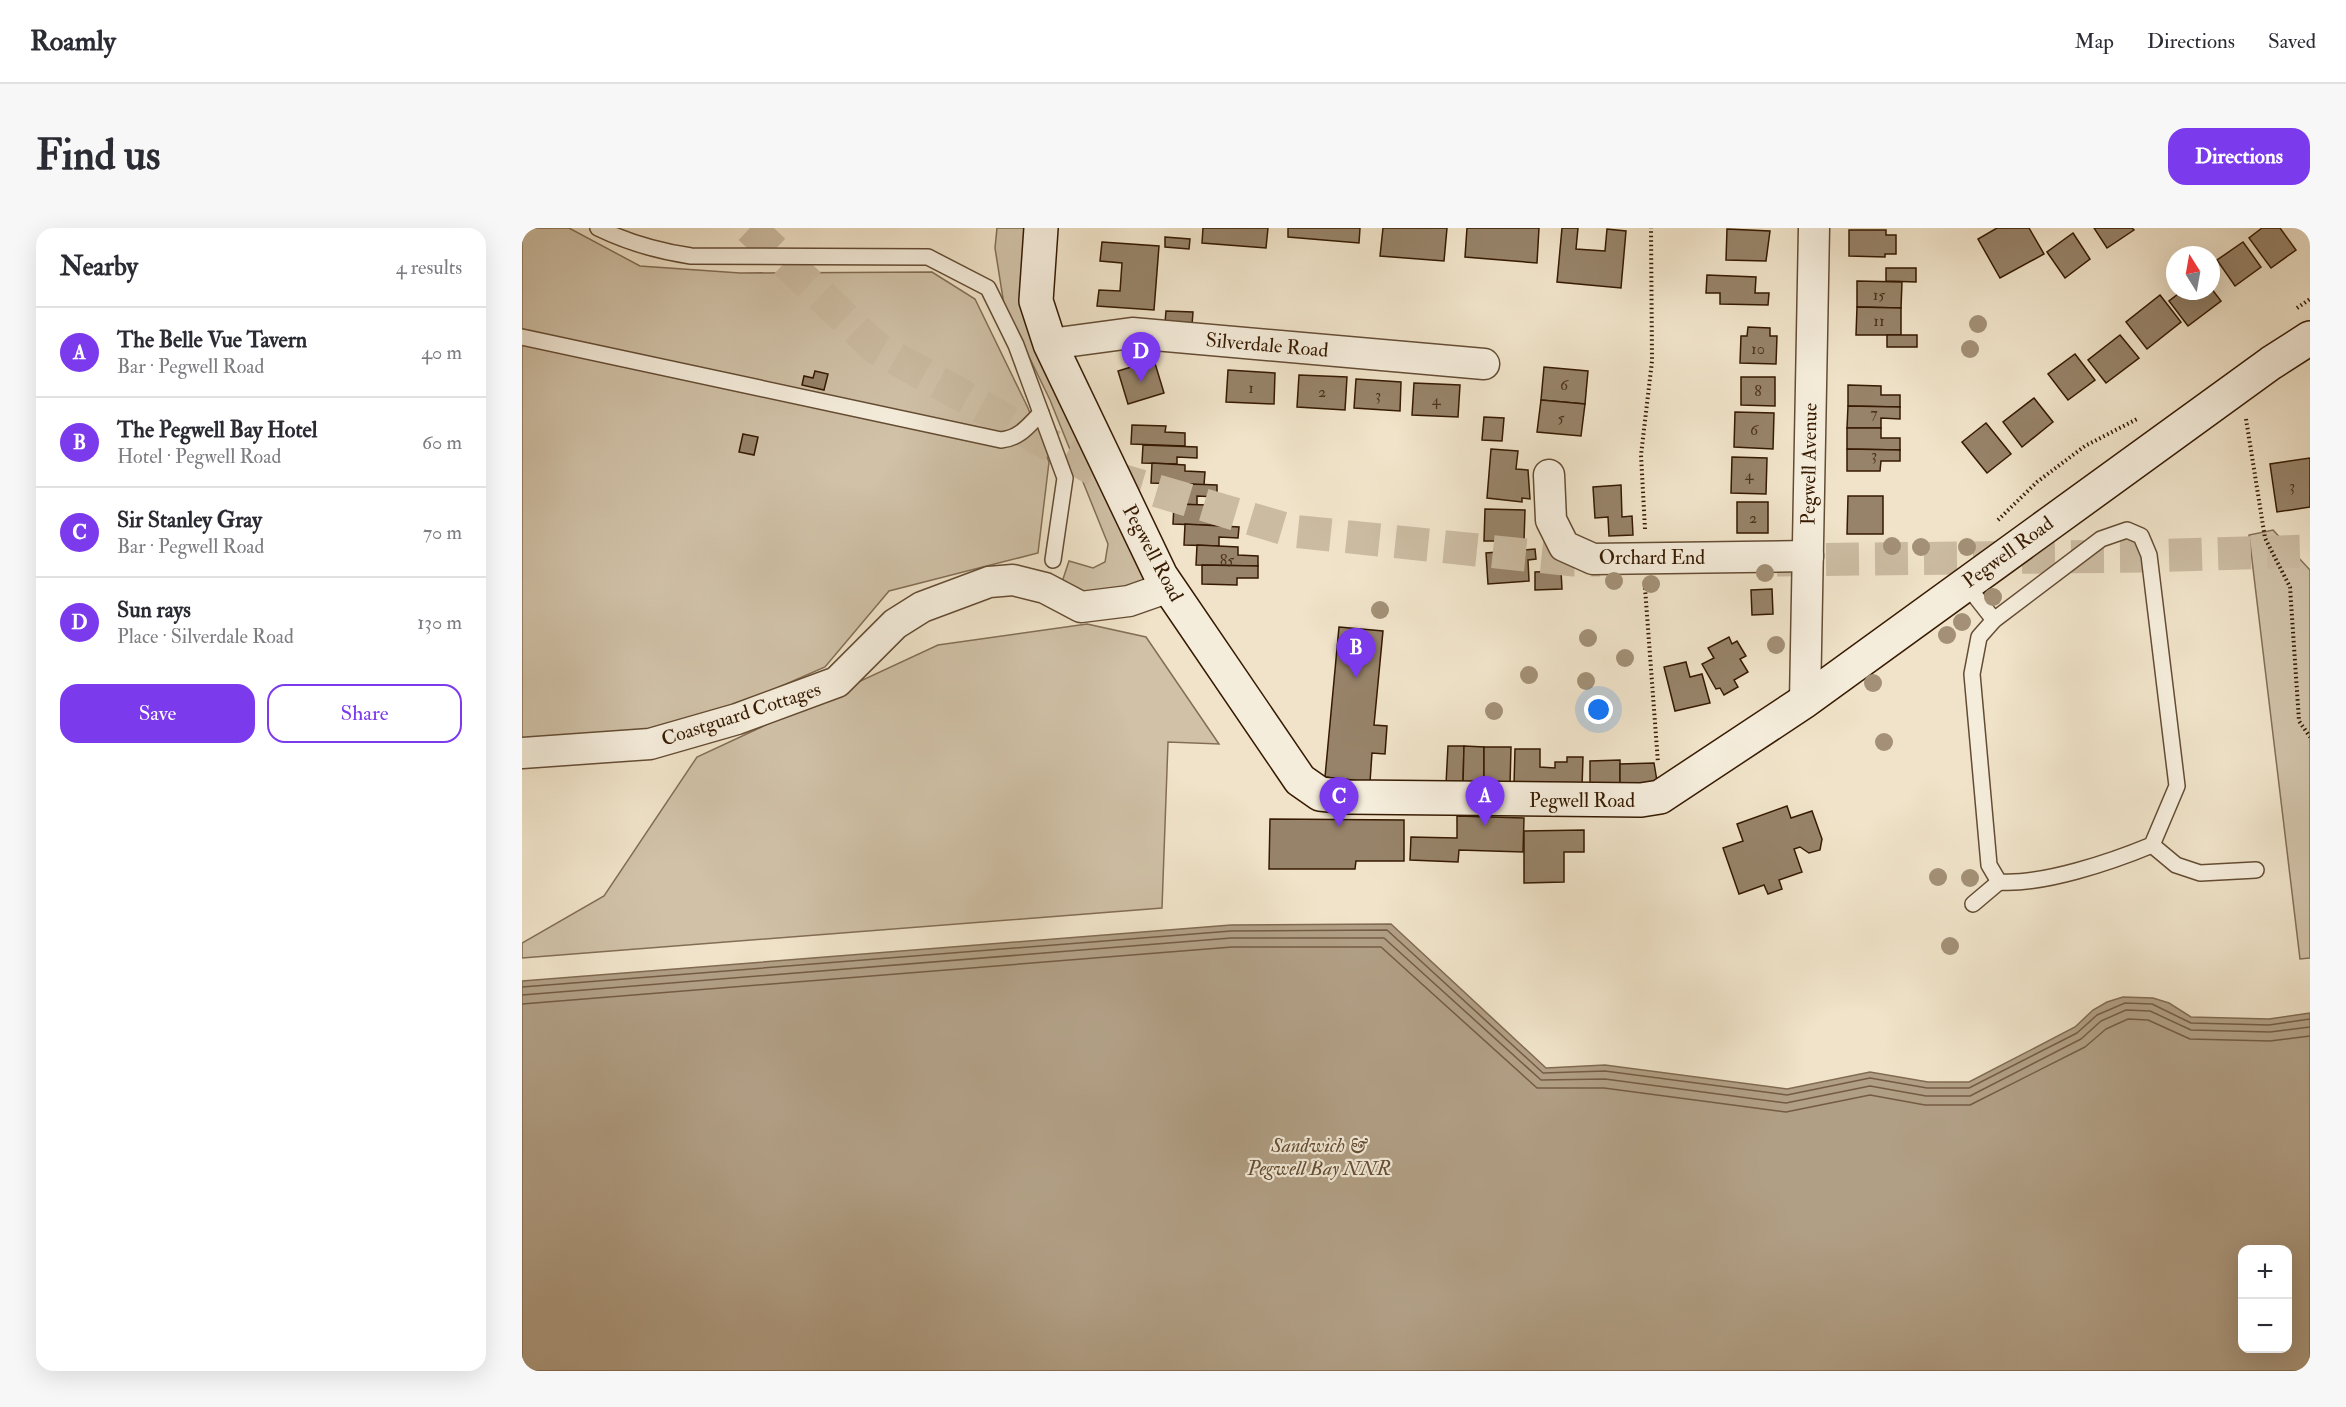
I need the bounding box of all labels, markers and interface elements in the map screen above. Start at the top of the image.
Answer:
text: Roamly [30,24,116,59]
text: Map [2074,28,2114,55]
text: Directions [2147,28,2235,55]
text: Saved [2268,28,2316,55]
button: Directions [2168,128,2310,185]
text: Find us [36,130,160,182]
north arrow [2166,246,2220,300]
text: Nearby [60,251,138,283]
text: 4 results [396,255,462,280]
house number: 15 [1873,285,1885,305]
house number: 11 [1873,311,1885,331]
text: The Belle Vue Tavern [117,326,307,354]
street label: Silverdale Road [1205,327,1330,363]
pin: D [1122,332,1160,382]
house number: 10 [1751,339,1765,359]
text: A [73,340,86,365]
text: 40 m [421,340,462,365]
text: Bar · Pegwell Road [117,354,264,379]
house number: 6 [1560,375,1569,395]
house number: 1 [1248,378,1254,398]
house number: 8 [1754,381,1762,401]
house number: 2 [1318,382,1326,402]
house number: 3 [1375,385,1381,405]
house number: 4 [1432,390,1442,410]
street label: Pegwell Avenue [1795,403,1823,525]
house number: 7 [1870,403,1878,423]
house number: 5 [1557,408,1565,428]
text: The Pegwell Bay Hotel [117,416,317,444]
house number: 6 [1750,420,1759,440]
text: B [73,430,86,455]
text: 60 m [422,430,462,455]
text: Hotel · Pegwell Road [117,444,281,469]
house number: 3 [1871,445,1877,465]
house number: 4 [1745,465,1755,485]
house number: 3 [2289,476,2295,496]
street label: Pegwell Road [1117,500,1189,606]
text: Sir Stanley Gray [117,506,262,534]
house number: 2 [1749,508,1757,528]
street label: Pegwell Road [1958,511,2058,593]
text: C [72,520,87,545]
text: 70 m [423,520,462,545]
text: Bar · Pegwell Road [117,534,264,559]
street label: Orchard End [1599,545,1705,570]
house number: 85 [1220,550,1234,570]
text: Sun rays [117,596,191,624]
text: D [71,610,88,635]
text: 130 m [417,610,462,635]
text: Place · Silverdale Road [117,624,294,649]
pin: B [1336,628,1376,678]
street label: Coastguard Cottages [658,676,824,752]
button: Save [60,684,255,743]
button: Share [267,684,462,743]
your location [1584,695,1613,724]
pin: A [1466,776,1504,826]
pin: C [1320,778,1358,827]
street label: Pegwell Road [1529,788,1635,813]
park label: Sandwich & Pegwell Bay NNR [1246,1133,1391,1181]
map controls [2238,1245,2292,1353]
button: + [2238,1245,2292,1299]
button: − [2238,1299,2292,1353]

